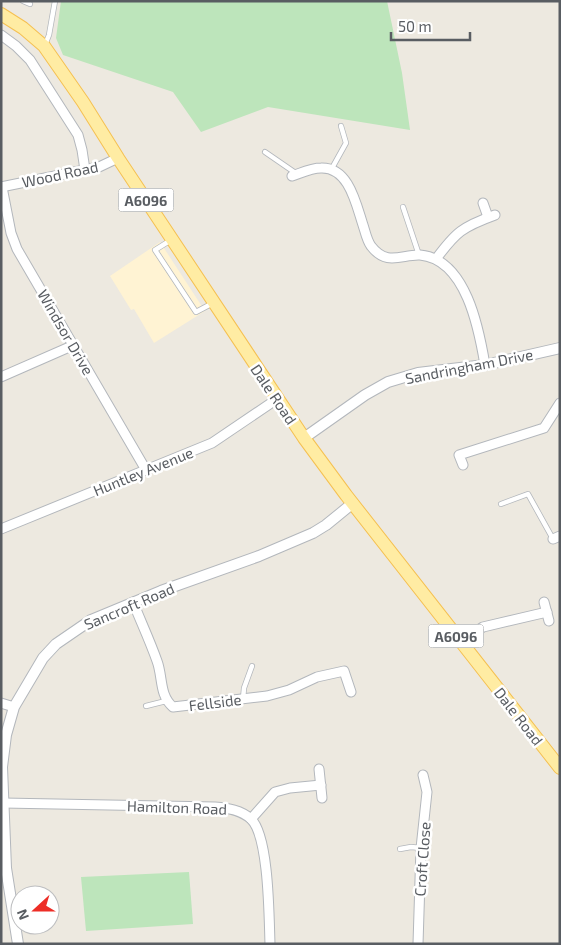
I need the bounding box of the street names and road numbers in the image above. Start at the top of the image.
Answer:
street label: Wood Road [20,157,100,191]
road number: A6096 [118,188,174,212]
street label: Windsor Drive [34,286,98,378]
street label: Sandringham Drive [404,345,534,387]
street label: Dale Road [247,361,301,427]
street label: Huntley Avenue [90,443,196,499]
street label: Sancroft Road [81,579,177,633]
road number: A6096 [428,624,484,648]
street label: Dale Road [491,683,547,749]
street label: Fellside [188,690,242,714]
street label: Hamilton Road [127,796,227,818]
street label: Croft Close [410,821,434,897]

